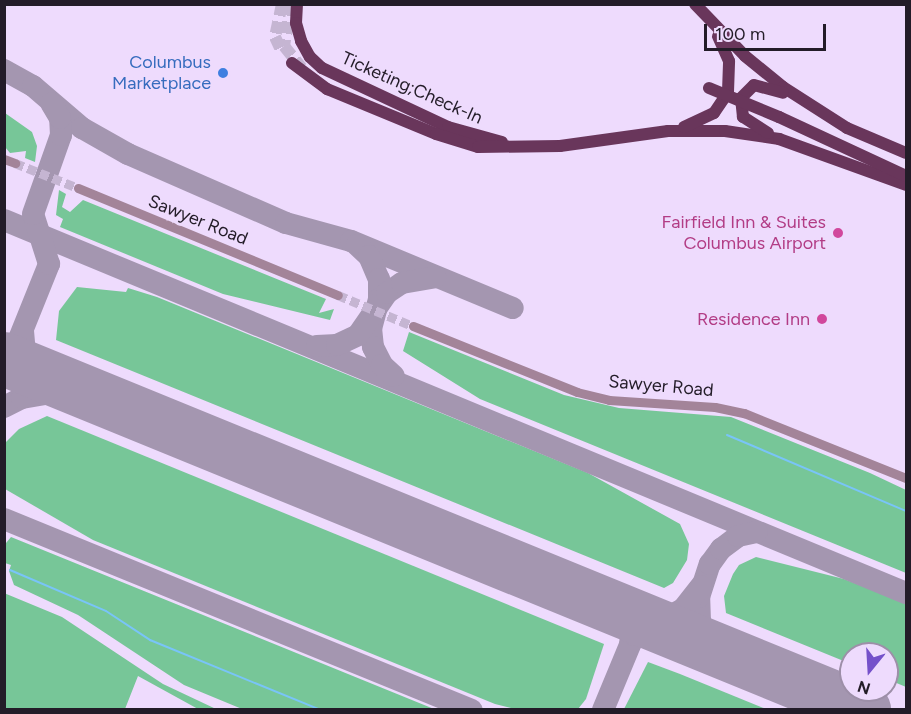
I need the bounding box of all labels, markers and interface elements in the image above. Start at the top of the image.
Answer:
scale bar [707,12,828,50]
text: 100 m [715,23,765,45]
street label: Ticketing;Check-In [338,47,486,129]
place label: Columbus Marketplace [112,52,211,94]
marker: Columbus Marketplace [216,66,230,80]
street label: Sawyer Road [145,190,251,250]
place label: Fairfield Inn & Suites Columbus Airport [662,212,826,254]
marker: Fairfield Inn & Suites Columbus Airport [831,226,845,240]
place label: Residence Inn [697,308,810,330]
marker: Residence Inn [815,312,829,326]
street label: Sawyer Road [608,371,714,401]
north arrow [839,642,899,702]
text: N [855,677,873,699]

